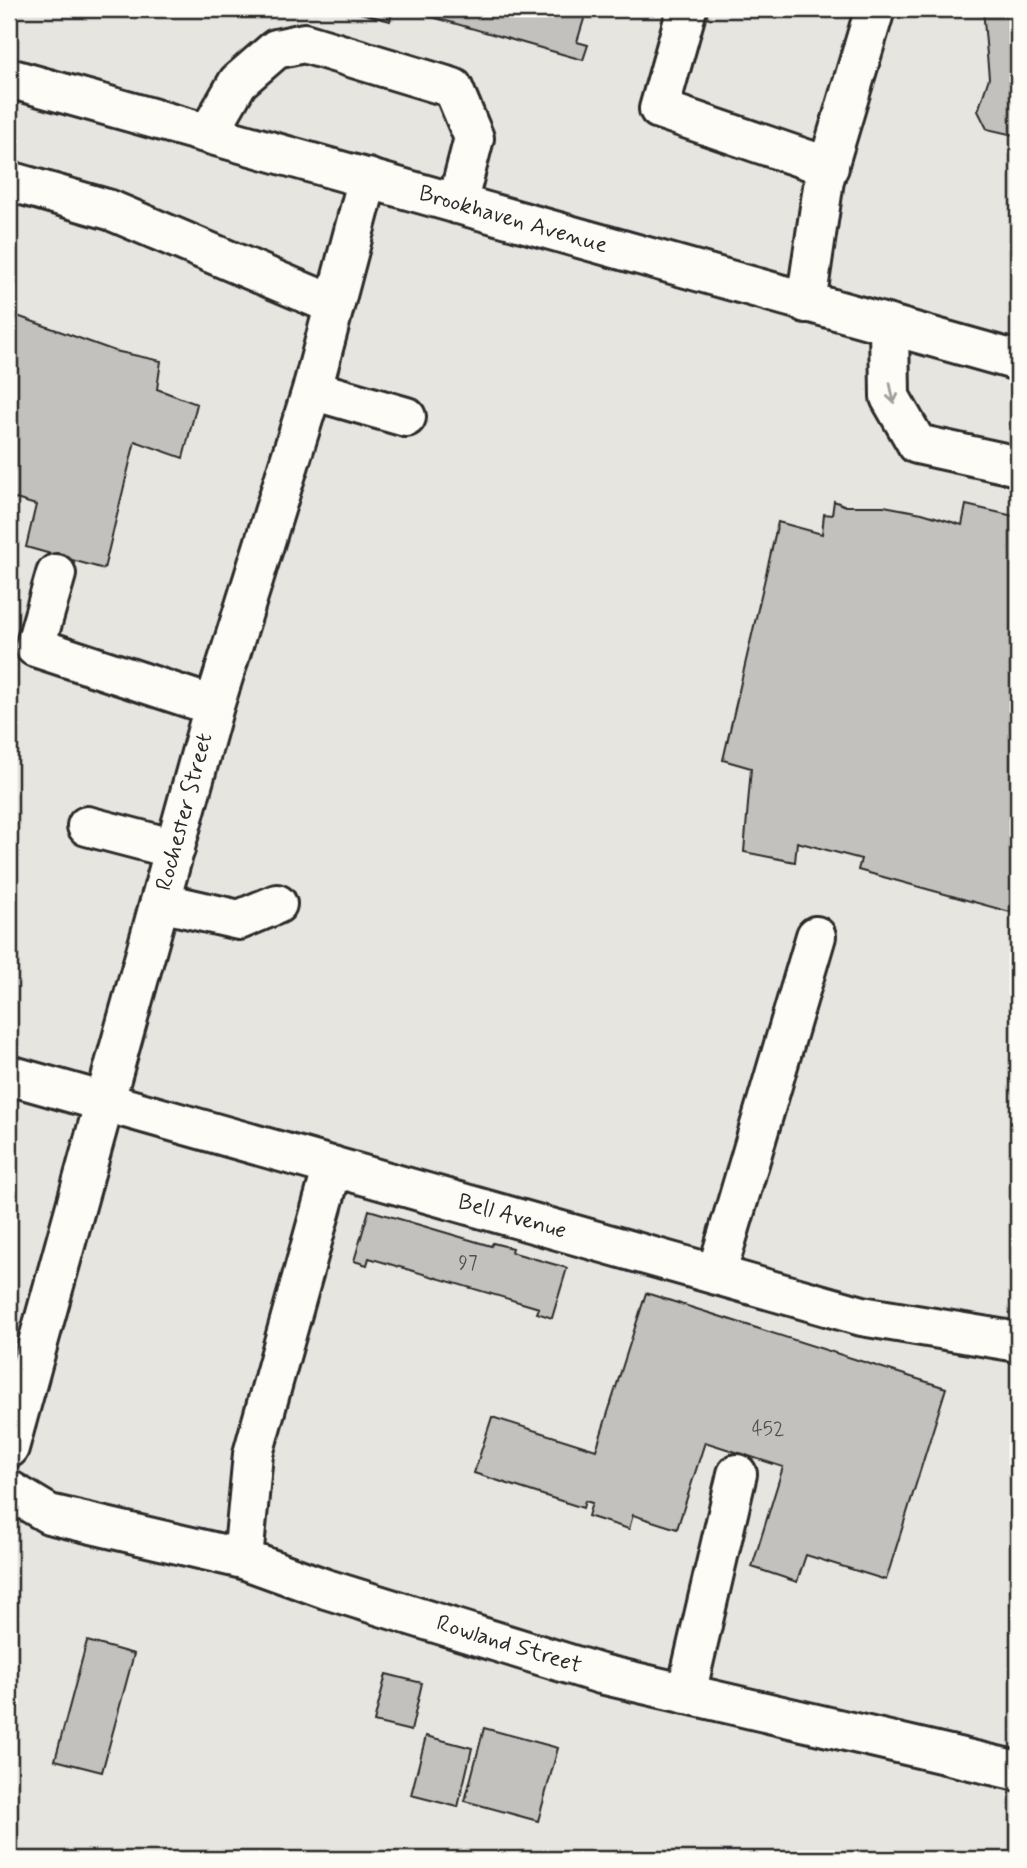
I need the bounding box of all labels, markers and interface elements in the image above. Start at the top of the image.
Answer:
street label: Brookhaven Avenue [415,179,611,261]
one-way arrow [886,381,899,403]
street label: Rochester Street [150,730,220,894]
street label: Bell Avenue [454,1187,570,1247]
house number: 97 [459,1251,477,1276]
house number: 452 [752,1417,784,1442]
street label: Rowland Street [433,1609,585,1681]

